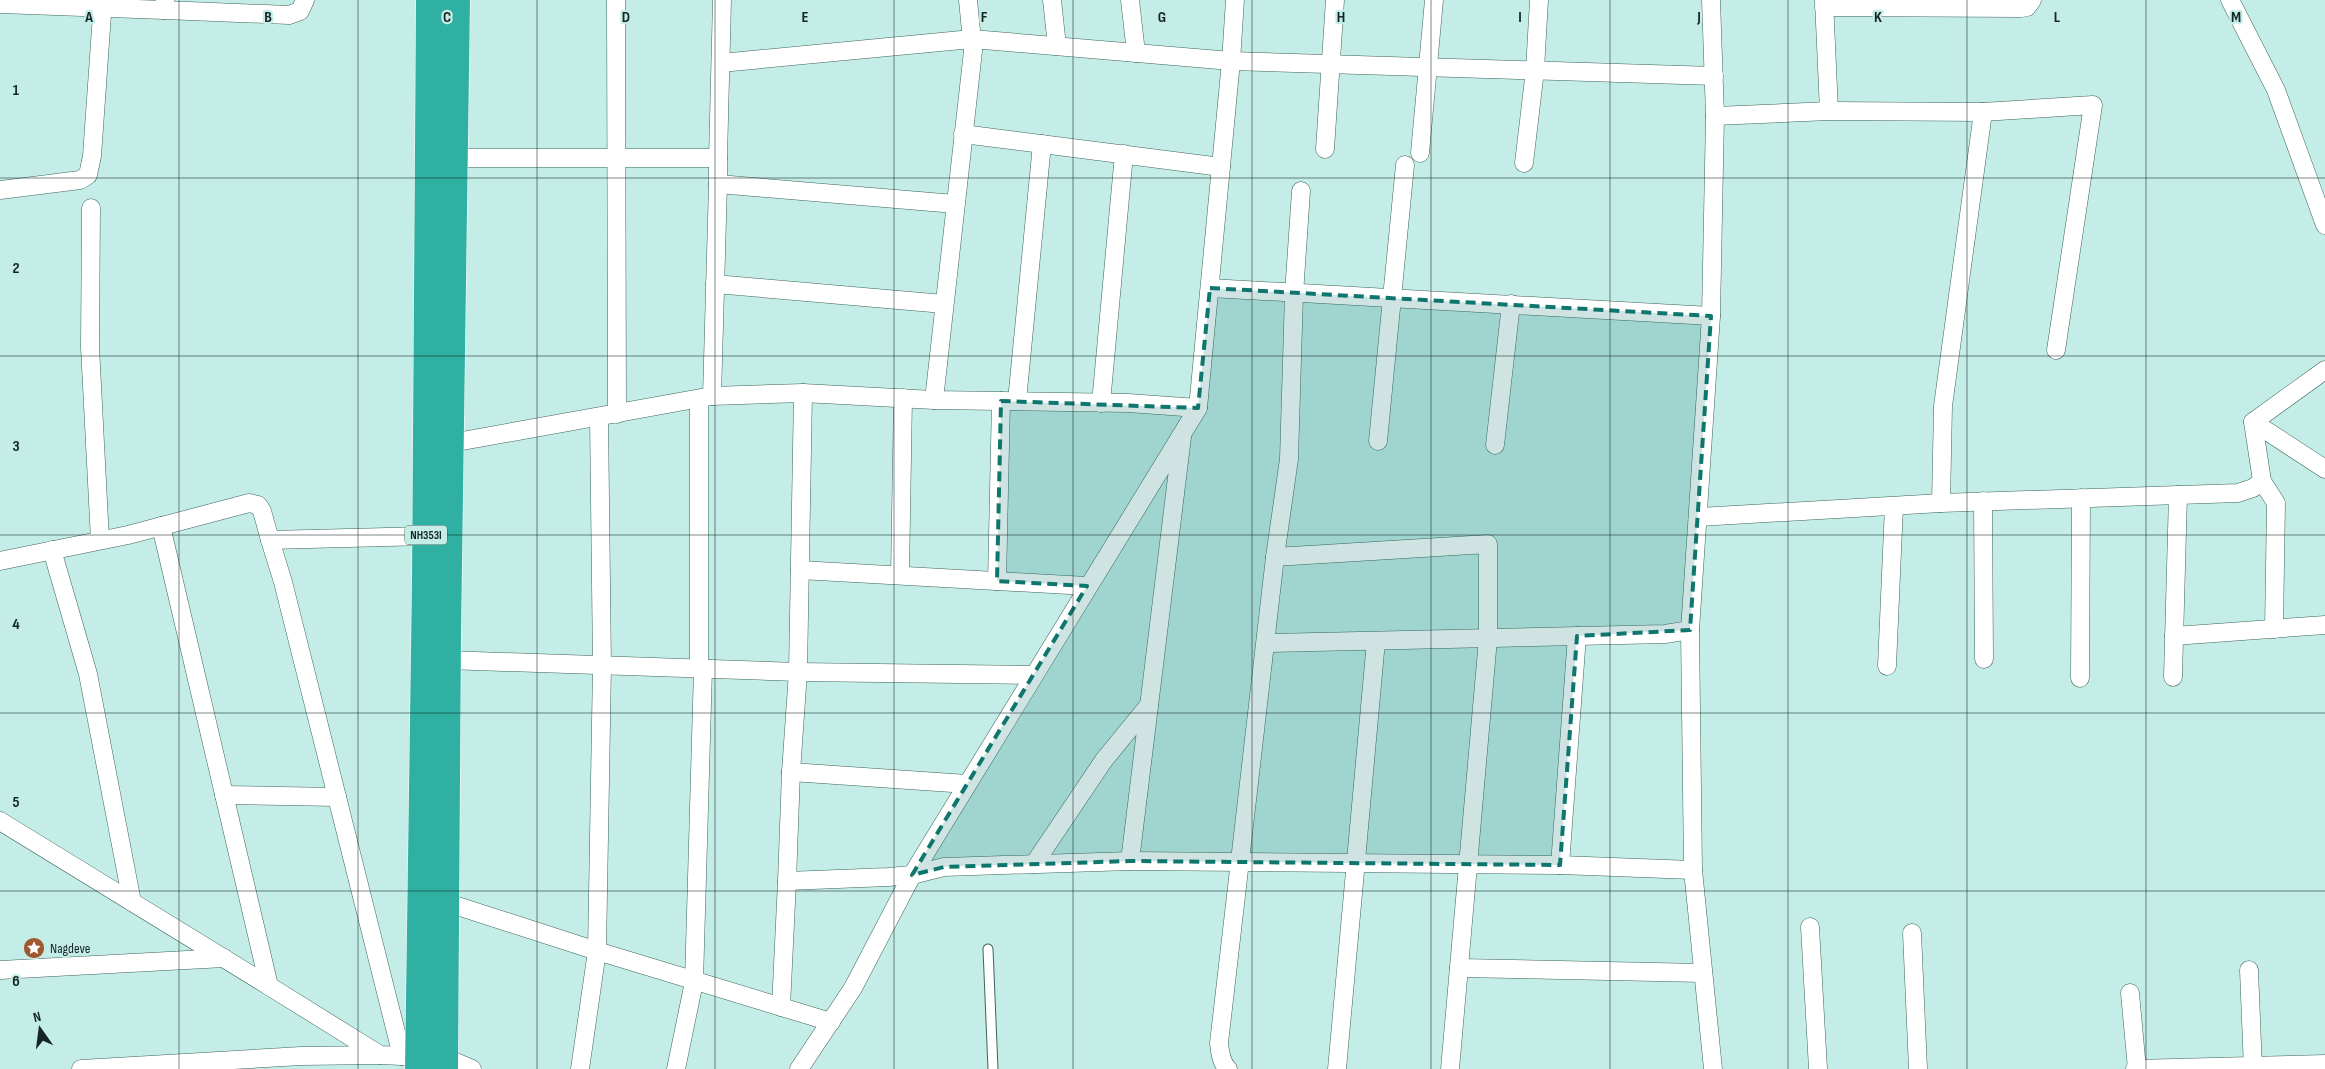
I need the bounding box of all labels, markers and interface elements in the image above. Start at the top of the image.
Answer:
text: A [84,8,93,27]
text: B [264,8,272,27]
text: C [443,8,451,27]
text: D [622,8,630,27]
text: E [802,8,809,27]
text: F [981,8,988,27]
text: G [1158,8,1166,27]
text: H [1337,8,1345,27]
text: I [1518,8,1522,27]
text: J [1696,8,1701,27]
text: K [1874,8,1882,27]
text: L [2054,8,2061,27]
text: M [2231,8,2241,27]
text: 1 [13,81,20,100]
text: 2 [12,259,20,278]
text: 3 [12,437,20,456]
road number: NH353I [405,526,447,544]
text: 4 [12,615,20,634]
text: 5 [12,793,20,812]
place icon: Nagdeve [22,936,46,960]
place label: Nagdeve [50,940,90,957]
text: 6 [12,972,20,991]
north arrow [15,1004,65,1054]
text: N [31,1008,43,1026]

